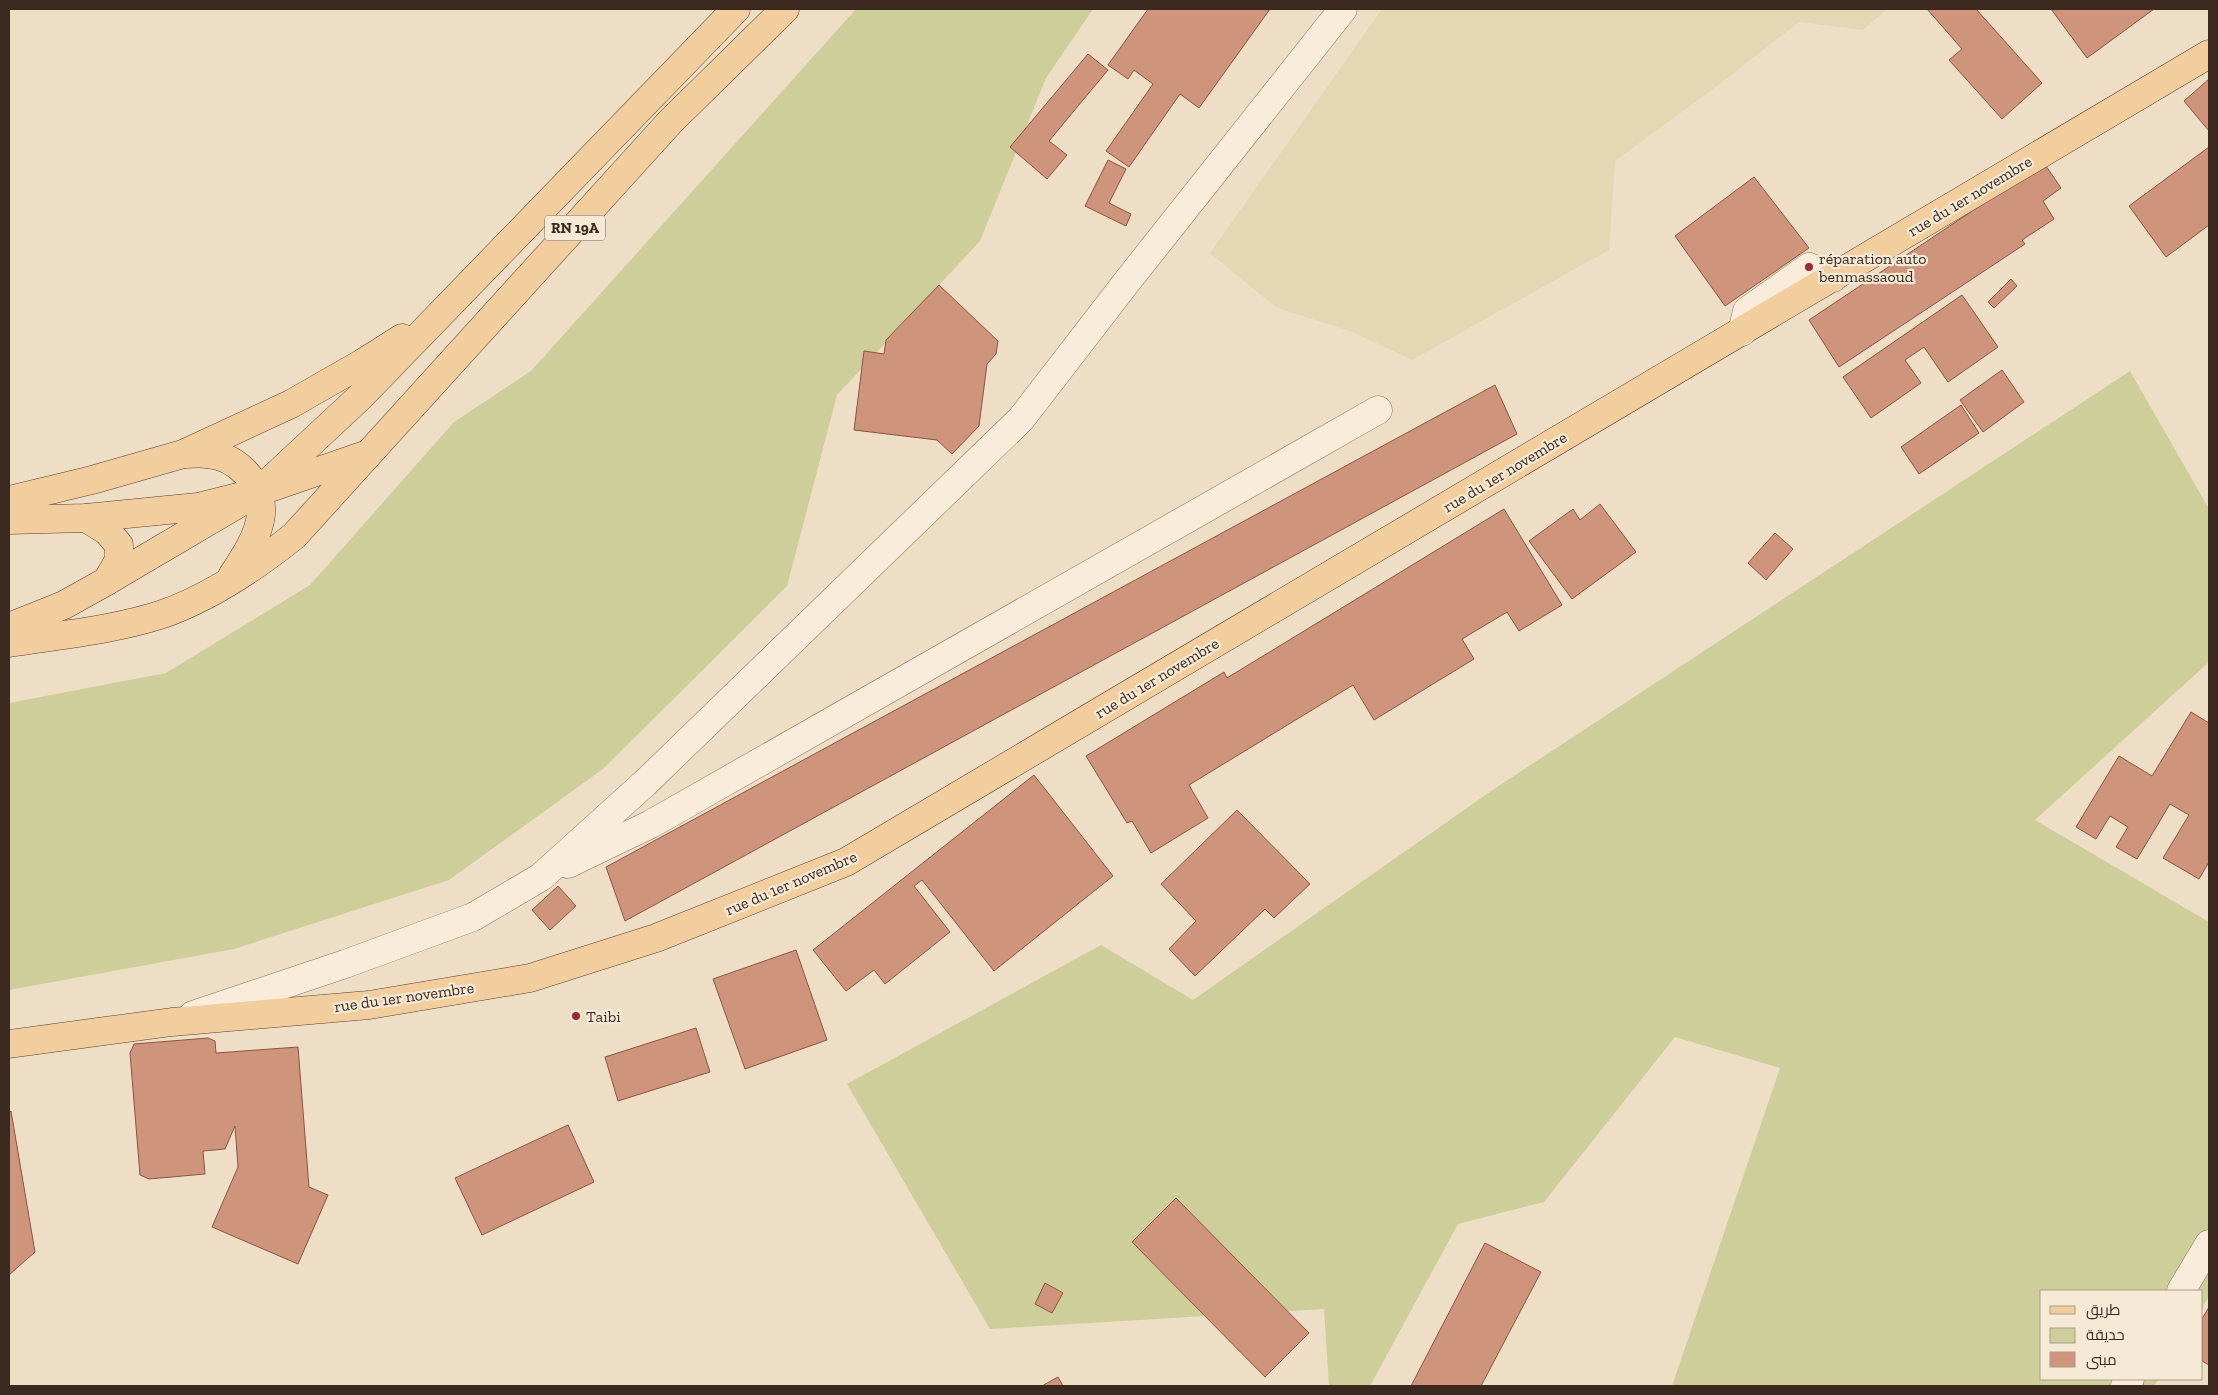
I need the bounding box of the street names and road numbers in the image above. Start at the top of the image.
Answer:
street label: rue du 1er novembre [1905,152,2035,240]
road number: RN 19A [545,216,605,240]
street label: rue du 1er novembre [1440,428,1570,516]
street label: rue du 1er novembre [1092,634,1222,722]
street label: rue du 1er novembre [722,847,860,919]
street label: rue du 1er novembre [333,978,475,1016]

